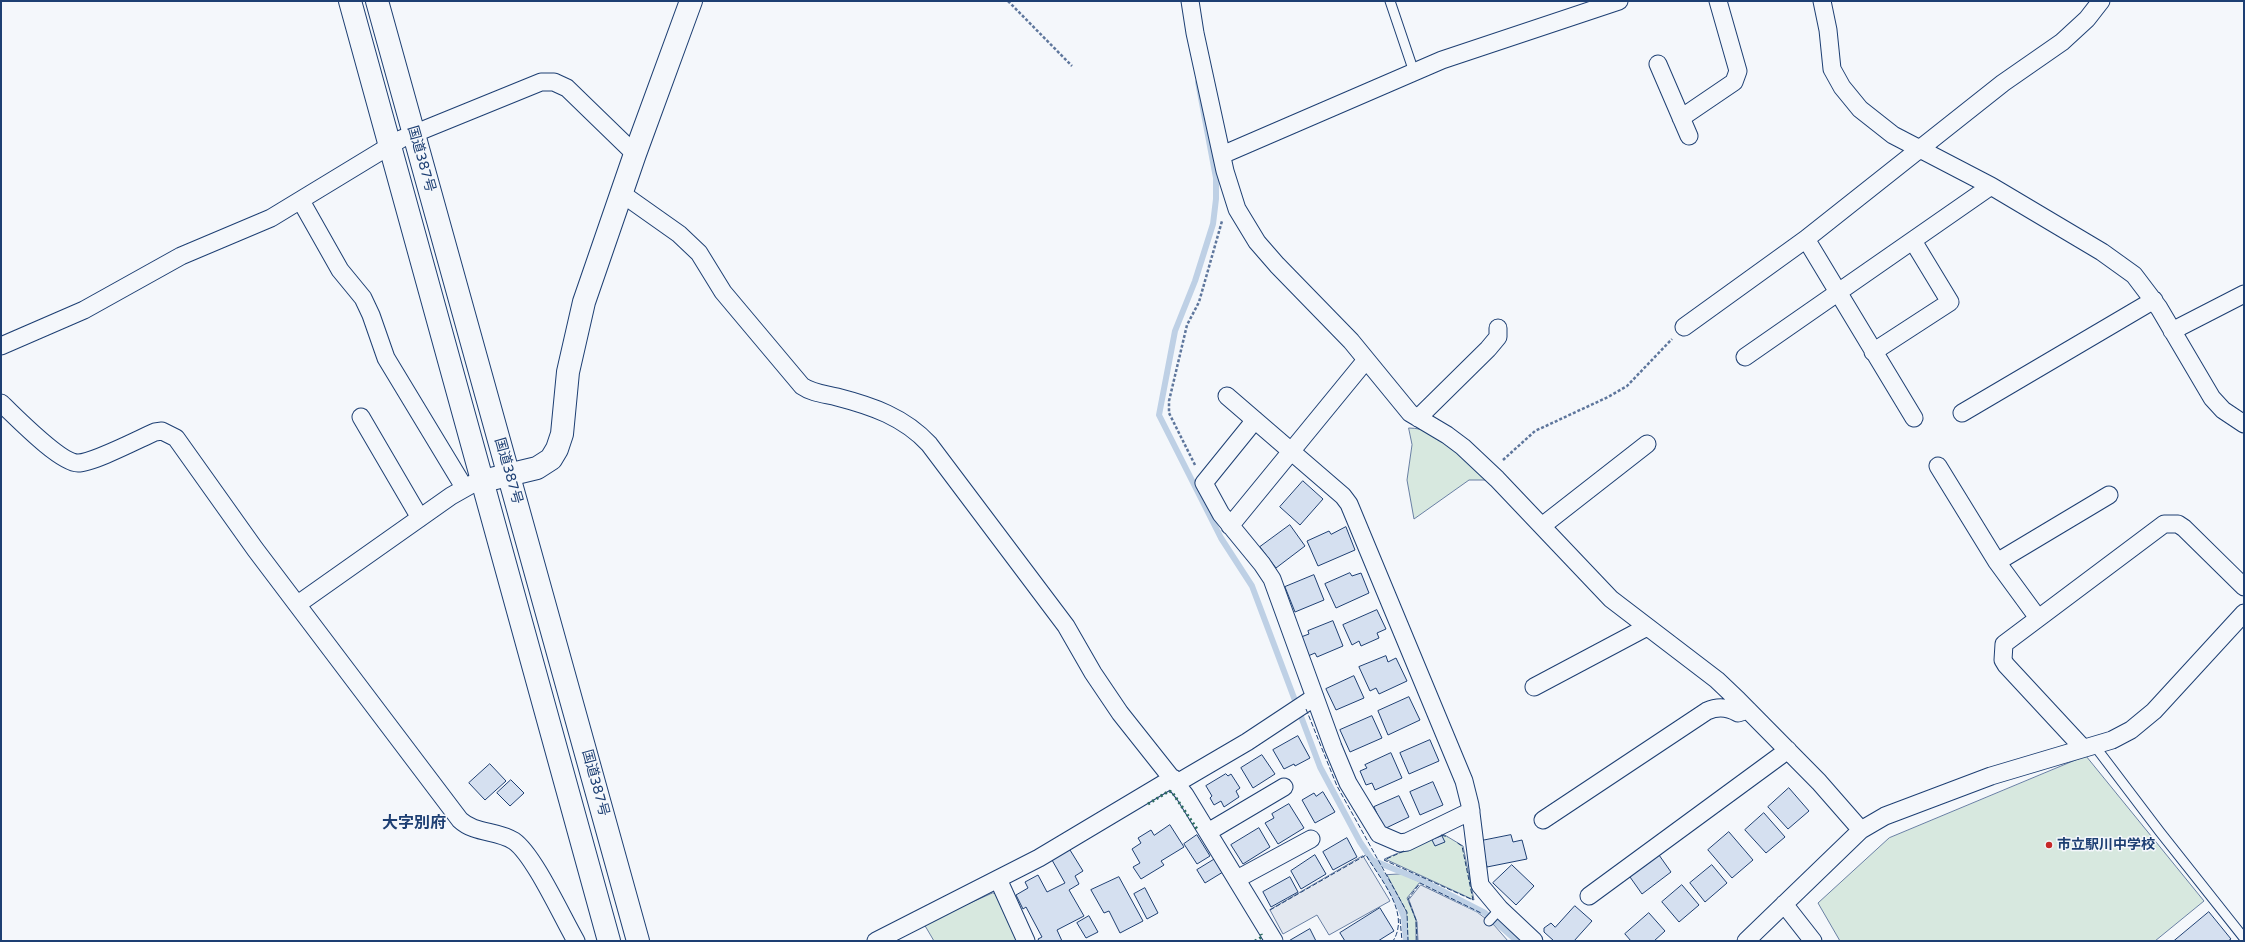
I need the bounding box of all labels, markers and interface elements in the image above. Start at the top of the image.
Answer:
street label: 国道387号 [404,124,438,194]
street label: 国道387号 [491,436,525,506]
street label: 国道387号 [578,748,612,818]
district label: 大字別府 [382,814,446,834]
place label: 市立駅川中学校 [2057,837,2155,853]
marker: 市立駅川中学校 [2044,840,2054,850]

